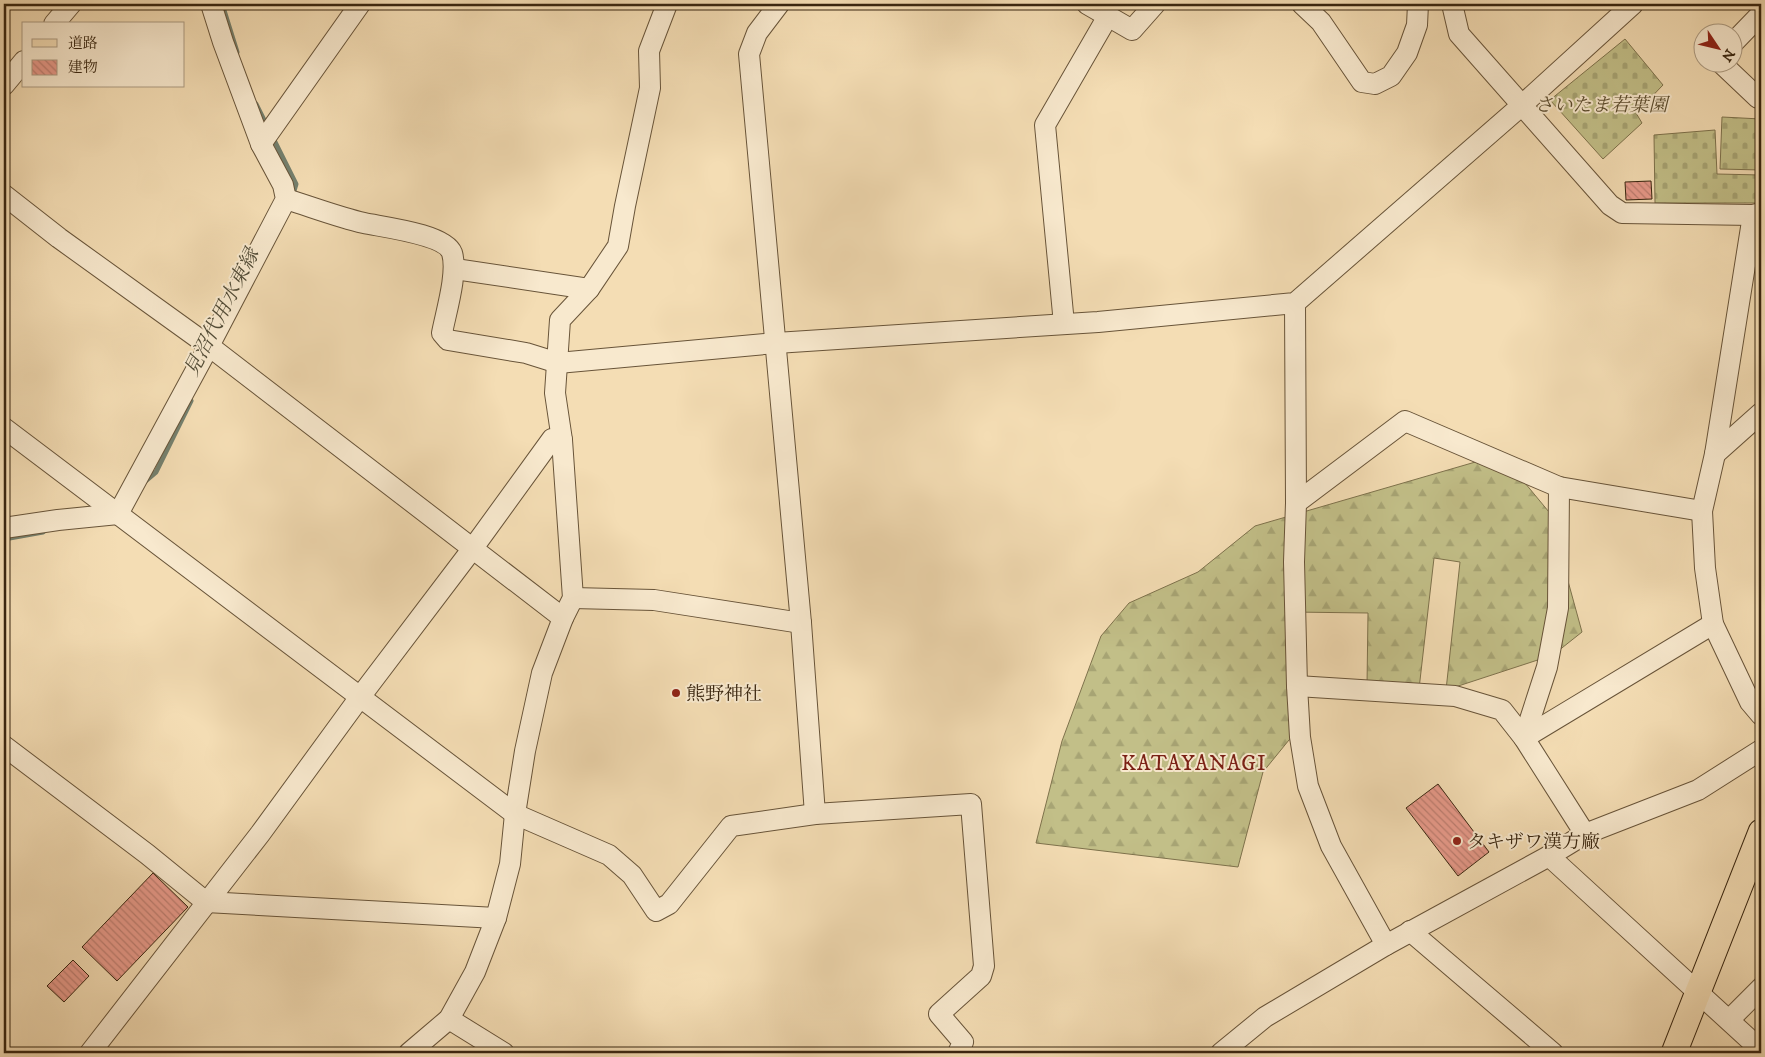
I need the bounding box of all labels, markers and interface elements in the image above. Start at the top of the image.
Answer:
legend [22,22,185,88]
north arrow [1692,22,1742,72]
text: 道路 [68,34,98,53]
text: N [1717,45,1739,65]
text: 建物 [68,58,98,77]
park label: さいたま若葉園 [1534,94,1670,117]
water label: 見沼代用水東縁 [179,243,266,381]
place label: 熊野神社 [686,683,762,706]
marker: 熊野神社 [670,687,682,699]
district label: KATAYANAGI [1121,751,1267,777]
place label: タキザワ漢方廠 [1467,831,1600,854]
marker: タキザワ漢方廠 [1451,835,1463,847]

